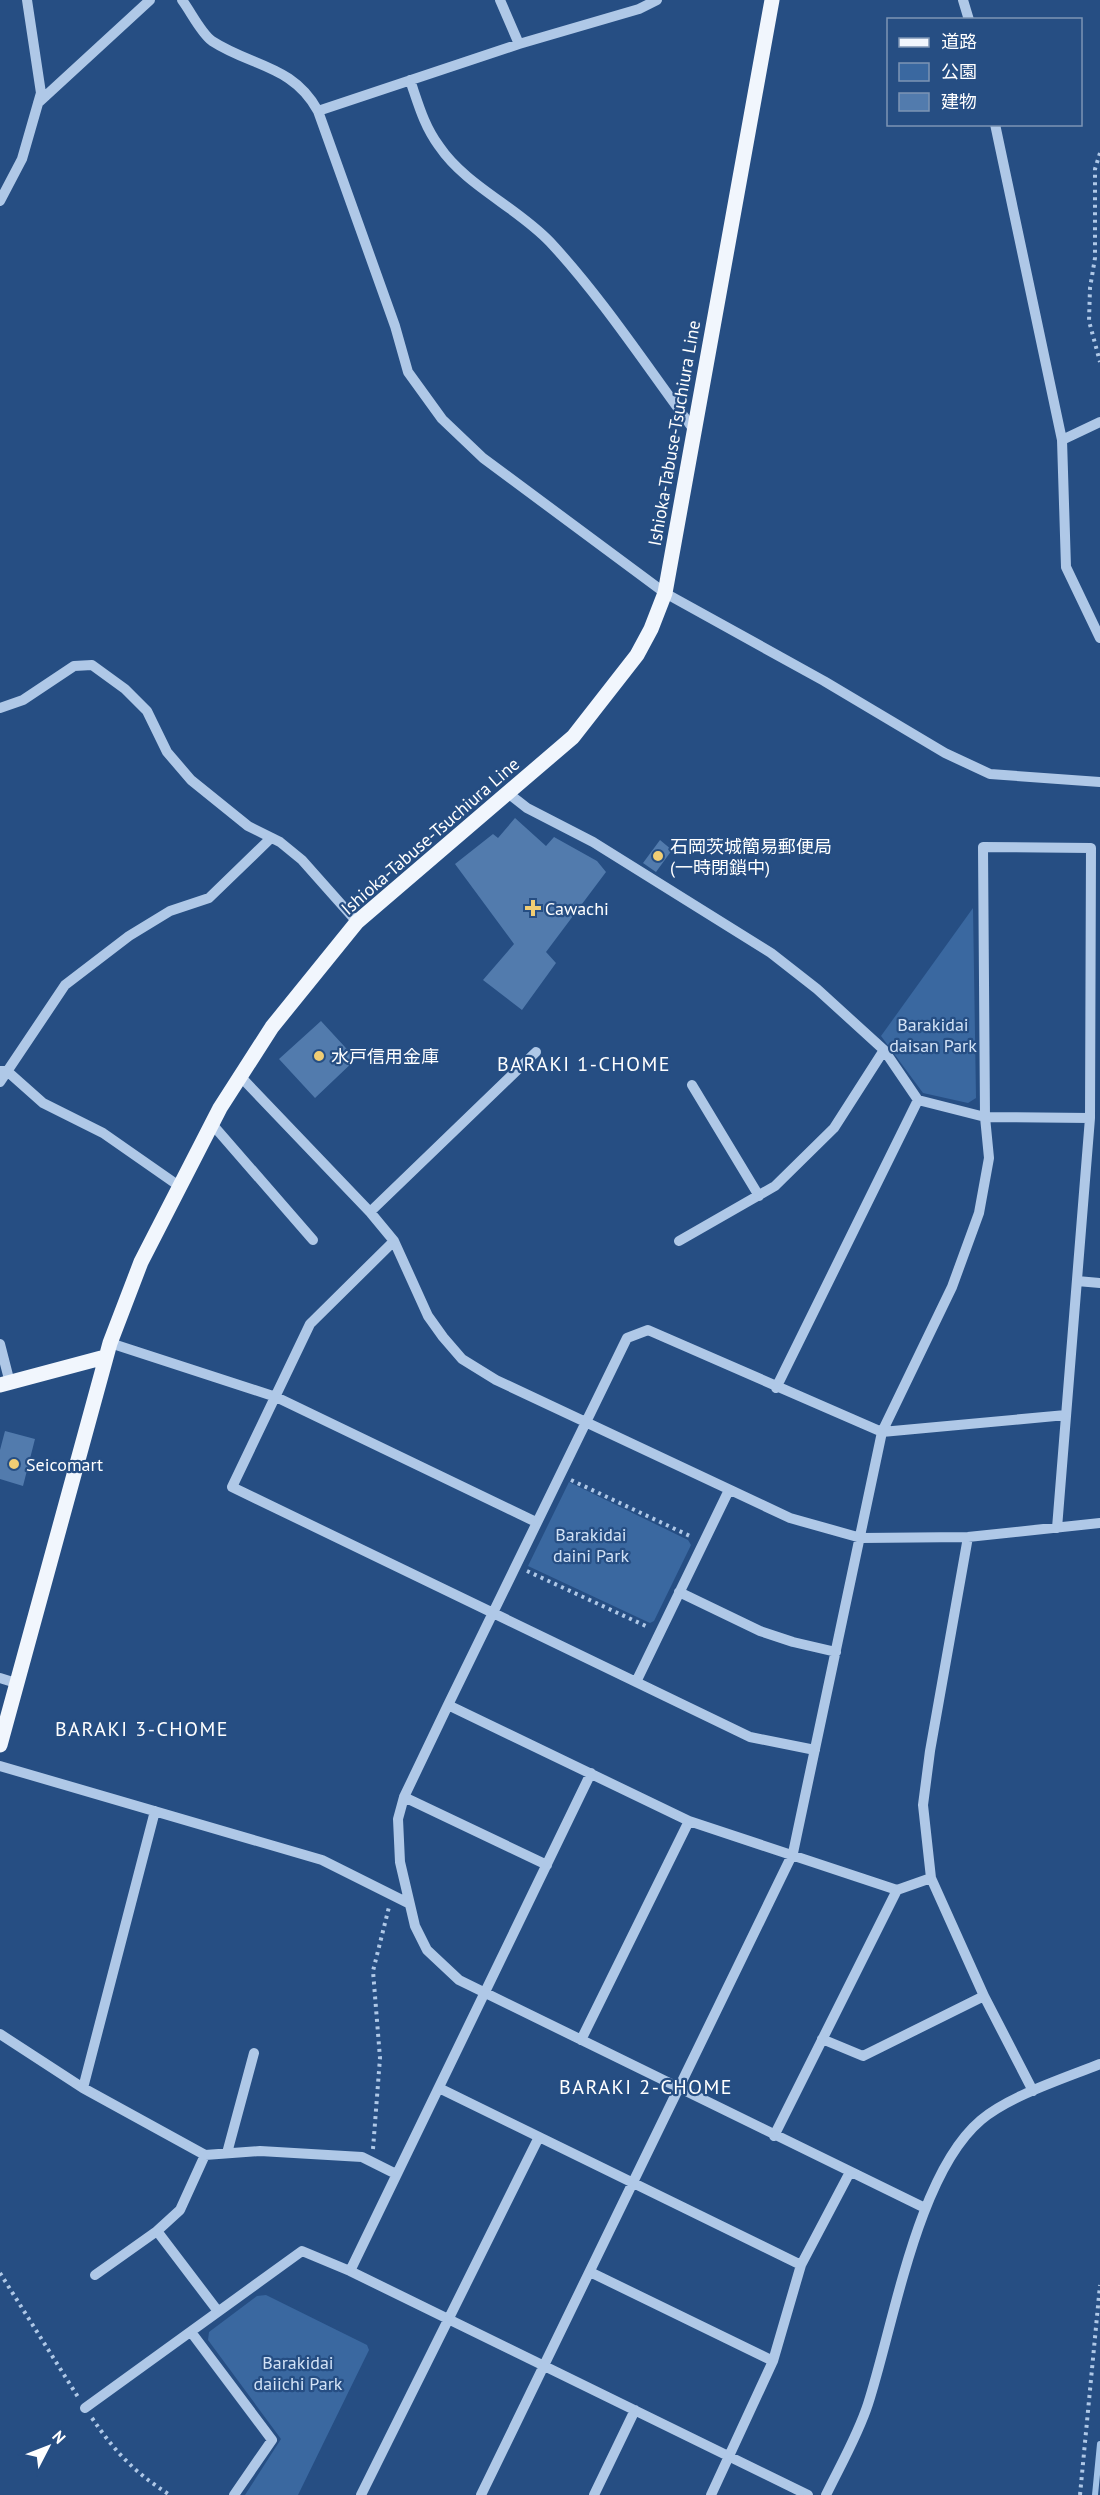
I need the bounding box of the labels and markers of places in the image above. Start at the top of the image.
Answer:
place label: 石岡茨城簡易郵便局 (一時閉鎖中) [670,835,832,879]
marker: 石岡茨城簡易郵便局 (一時閉鎖中) [651,849,665,863]
place label: Cawachi [545,897,609,920]
marker: Cawachi [526,901,540,915]
place label: 水戸信用金庫 [331,1045,439,1068]
marker: 水戸信用金庫 [312,1049,326,1063]
place label: Seicomart [26,1453,103,1476]
marker: Seicomart [7,1457,21,1471]

